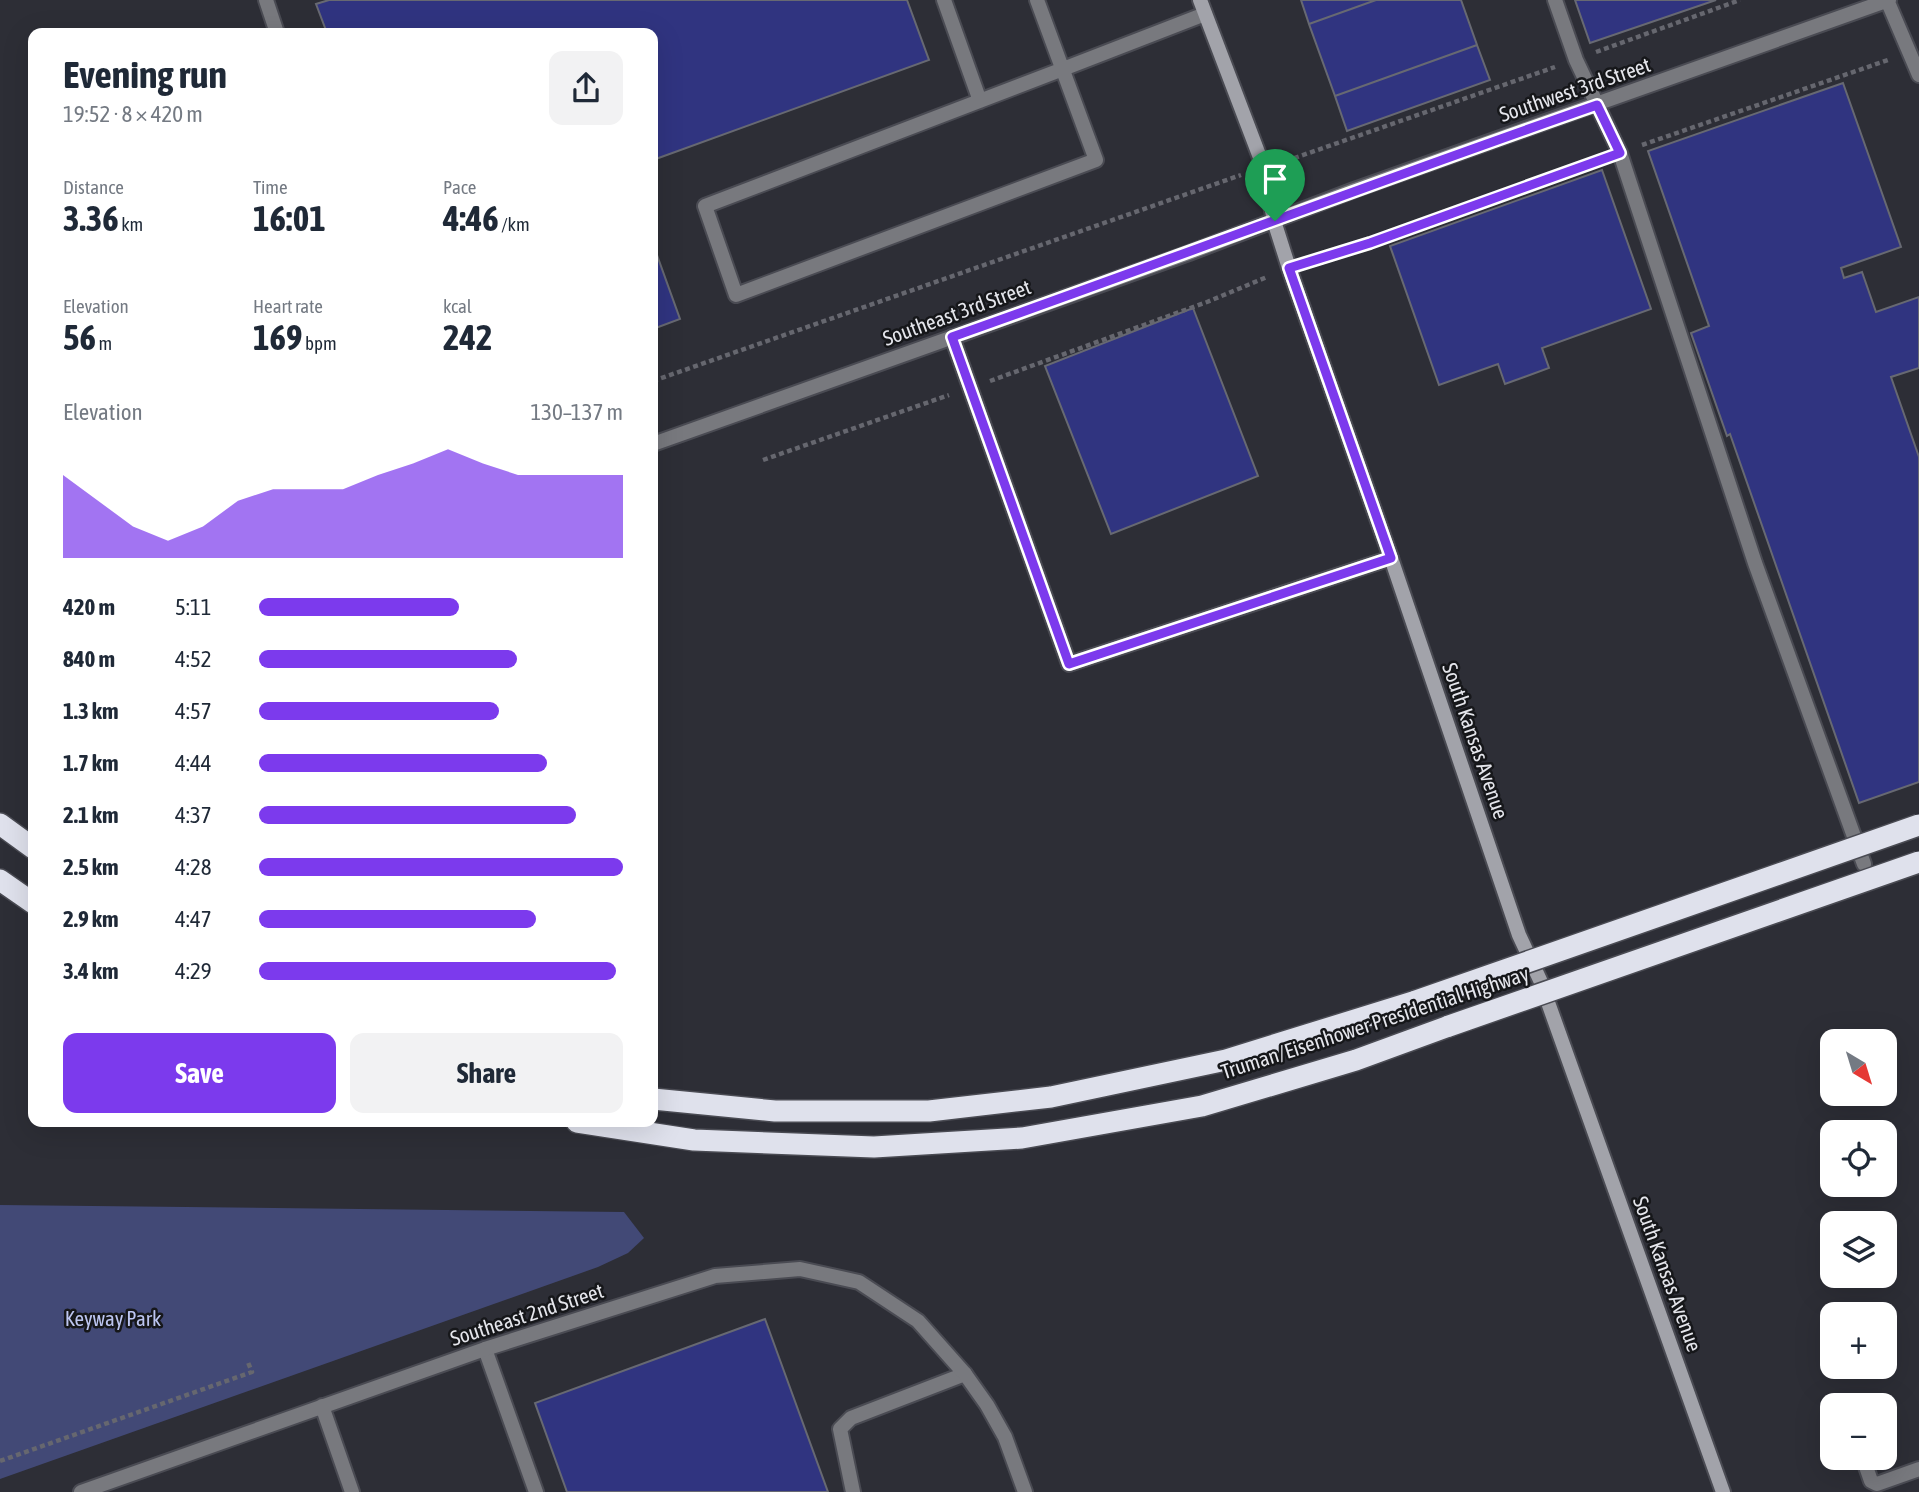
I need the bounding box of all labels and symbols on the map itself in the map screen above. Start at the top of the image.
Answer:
street label: Southwest 3rd Street [1496,52,1653,126]
pin [1245,149,1305,221]
street label: Southeast 3rd Street [879,274,1034,350]
street label: South Kansas Avenue [1438,660,1514,822]
street label: Truman/Eisenhower Presidential Highway [1218,961,1532,1083]
north arrow [1820,1029,1897,1106]
street label: South Kansas Avenue [1629,1193,1707,1355]
street label: Southeast 2nd Street [447,1278,606,1350]
park label: Keyway Park [65,1306,161,1330]

